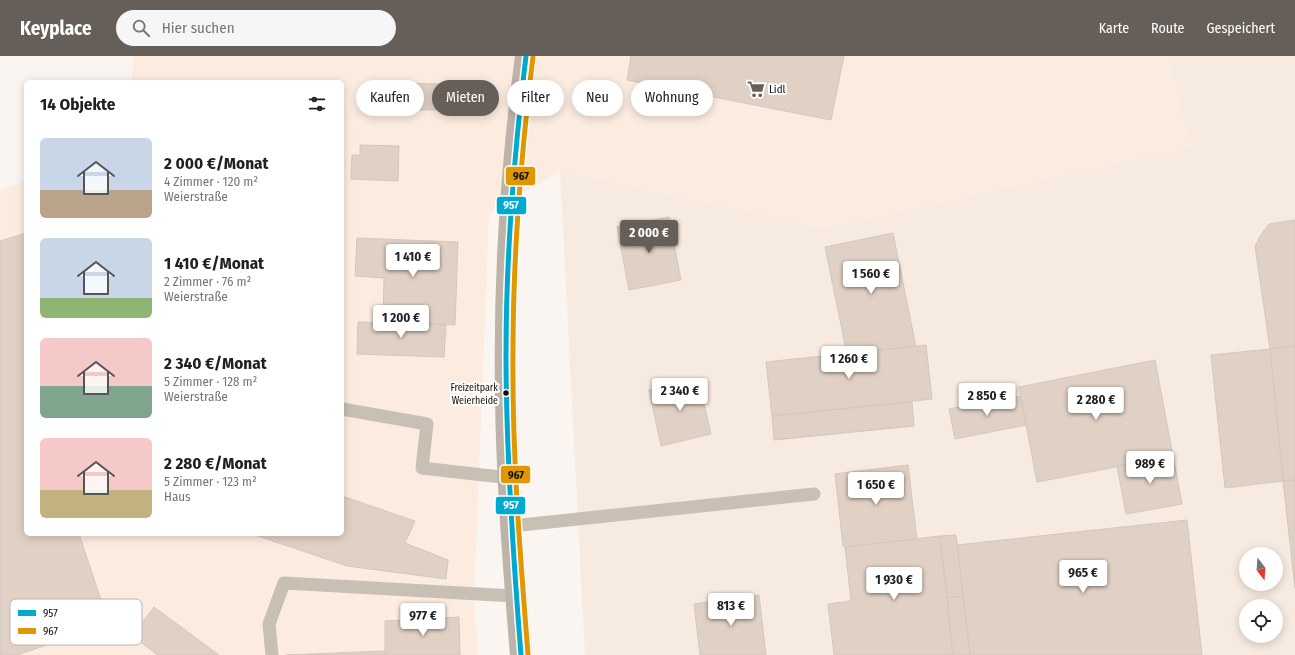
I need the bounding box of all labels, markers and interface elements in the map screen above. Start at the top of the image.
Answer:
search box [116,10,396,46]
text: Keyplace [20,17,92,40]
icon: search [130,17,152,39]
text: Hier suchen [162,19,235,37]
text: Karte [1099,20,1129,37]
text: Route [1151,20,1184,37]
text: Gespeichert [1206,20,1275,37]
supermarket icon: Lidl [746,79,766,99]
chip: Kaufen [356,80,424,116]
chip: Mieten [432,80,499,116]
chip: Filter [507,80,564,116]
chip: Neu [572,80,623,116]
chip: Wohnung [631,80,713,116]
place label: Lidl [769,83,786,96]
icon: filters [306,93,328,115]
text: 14 Objekte [40,94,115,115]
text: 2 000 €/Monat [164,153,269,174]
icon: home [72,154,120,202]
line badge: 967 [505,166,536,186]
text: 967 [513,170,529,183]
text: 4 Zimmer · 120 m² [164,174,258,189]
text: Weierstraße [164,189,228,204]
line badge: 957 [496,196,527,215]
text: 957 [503,199,519,212]
pin: 2 000 € [612,220,686,254]
text: 2 000 € [629,225,669,240]
pin: 1 410 € [376,244,450,278]
text: 1 410 € [395,249,431,264]
text: 1 410 €/Monat [164,253,264,274]
icon: home [72,254,120,302]
pin: 1 560 € [834,261,908,295]
text: 1 560 € [852,266,890,281]
text: 2 Zimmer · 76 m² [164,274,251,289]
text: Weierstraße [164,289,228,304]
pin: 1 200 € [364,305,438,339]
text: 1 200 € [382,310,420,325]
pin: 1 260 € [812,346,886,380]
text: 1 260 € [830,351,868,366]
text: 2 340 €/Monat [164,353,267,374]
icon: home [72,354,120,402]
text: 5 Zimmer · 128 m² [164,374,257,389]
pin: 2 340 € [643,378,717,412]
place label: Freizeitpark Weierheide [450,382,498,407]
text: 2 340 € [661,383,699,398]
pin: 2 850 € [950,383,1024,417]
pin: 2 280 € [1059,387,1133,421]
marker: Freizeitpark Weierheide [501,388,511,398]
text: 2 850 € [968,388,1006,403]
text: Weierstraße [164,389,228,404]
text: 2 280 € [1077,392,1115,407]
pin: 989 € [1122,451,1178,485]
text: 2 280 €/Monat [164,453,267,474]
icon: home [72,454,120,502]
text: 989 € [1135,456,1165,471]
line badge: 967 [500,465,531,484]
text: 967 [508,469,524,482]
pin: 1 650 € [839,472,913,506]
text: 5 Zimmer · 123 m² [164,474,257,489]
text: 1 650 € [857,477,895,492]
text: Haus [164,489,191,504]
line badge: 957 [495,496,526,515]
text: 957 [503,499,519,512]
north arrow [1239,547,1283,591]
map controls [1239,547,1283,643]
pin: 965 € [1055,560,1111,594]
text: 965 € [1068,565,1098,580]
pin: 1 930 € [857,567,931,601]
text: 1 930 € [875,572,913,587]
pin: 813 € [703,593,759,627]
text: 813 € [717,598,745,613]
legend [10,599,142,645]
button: locate [1239,599,1283,643]
pin: 977 € [395,603,451,637]
text: 957 [43,607,58,620]
text: 977 € [409,608,437,623]
text: 967 [43,625,59,638]

